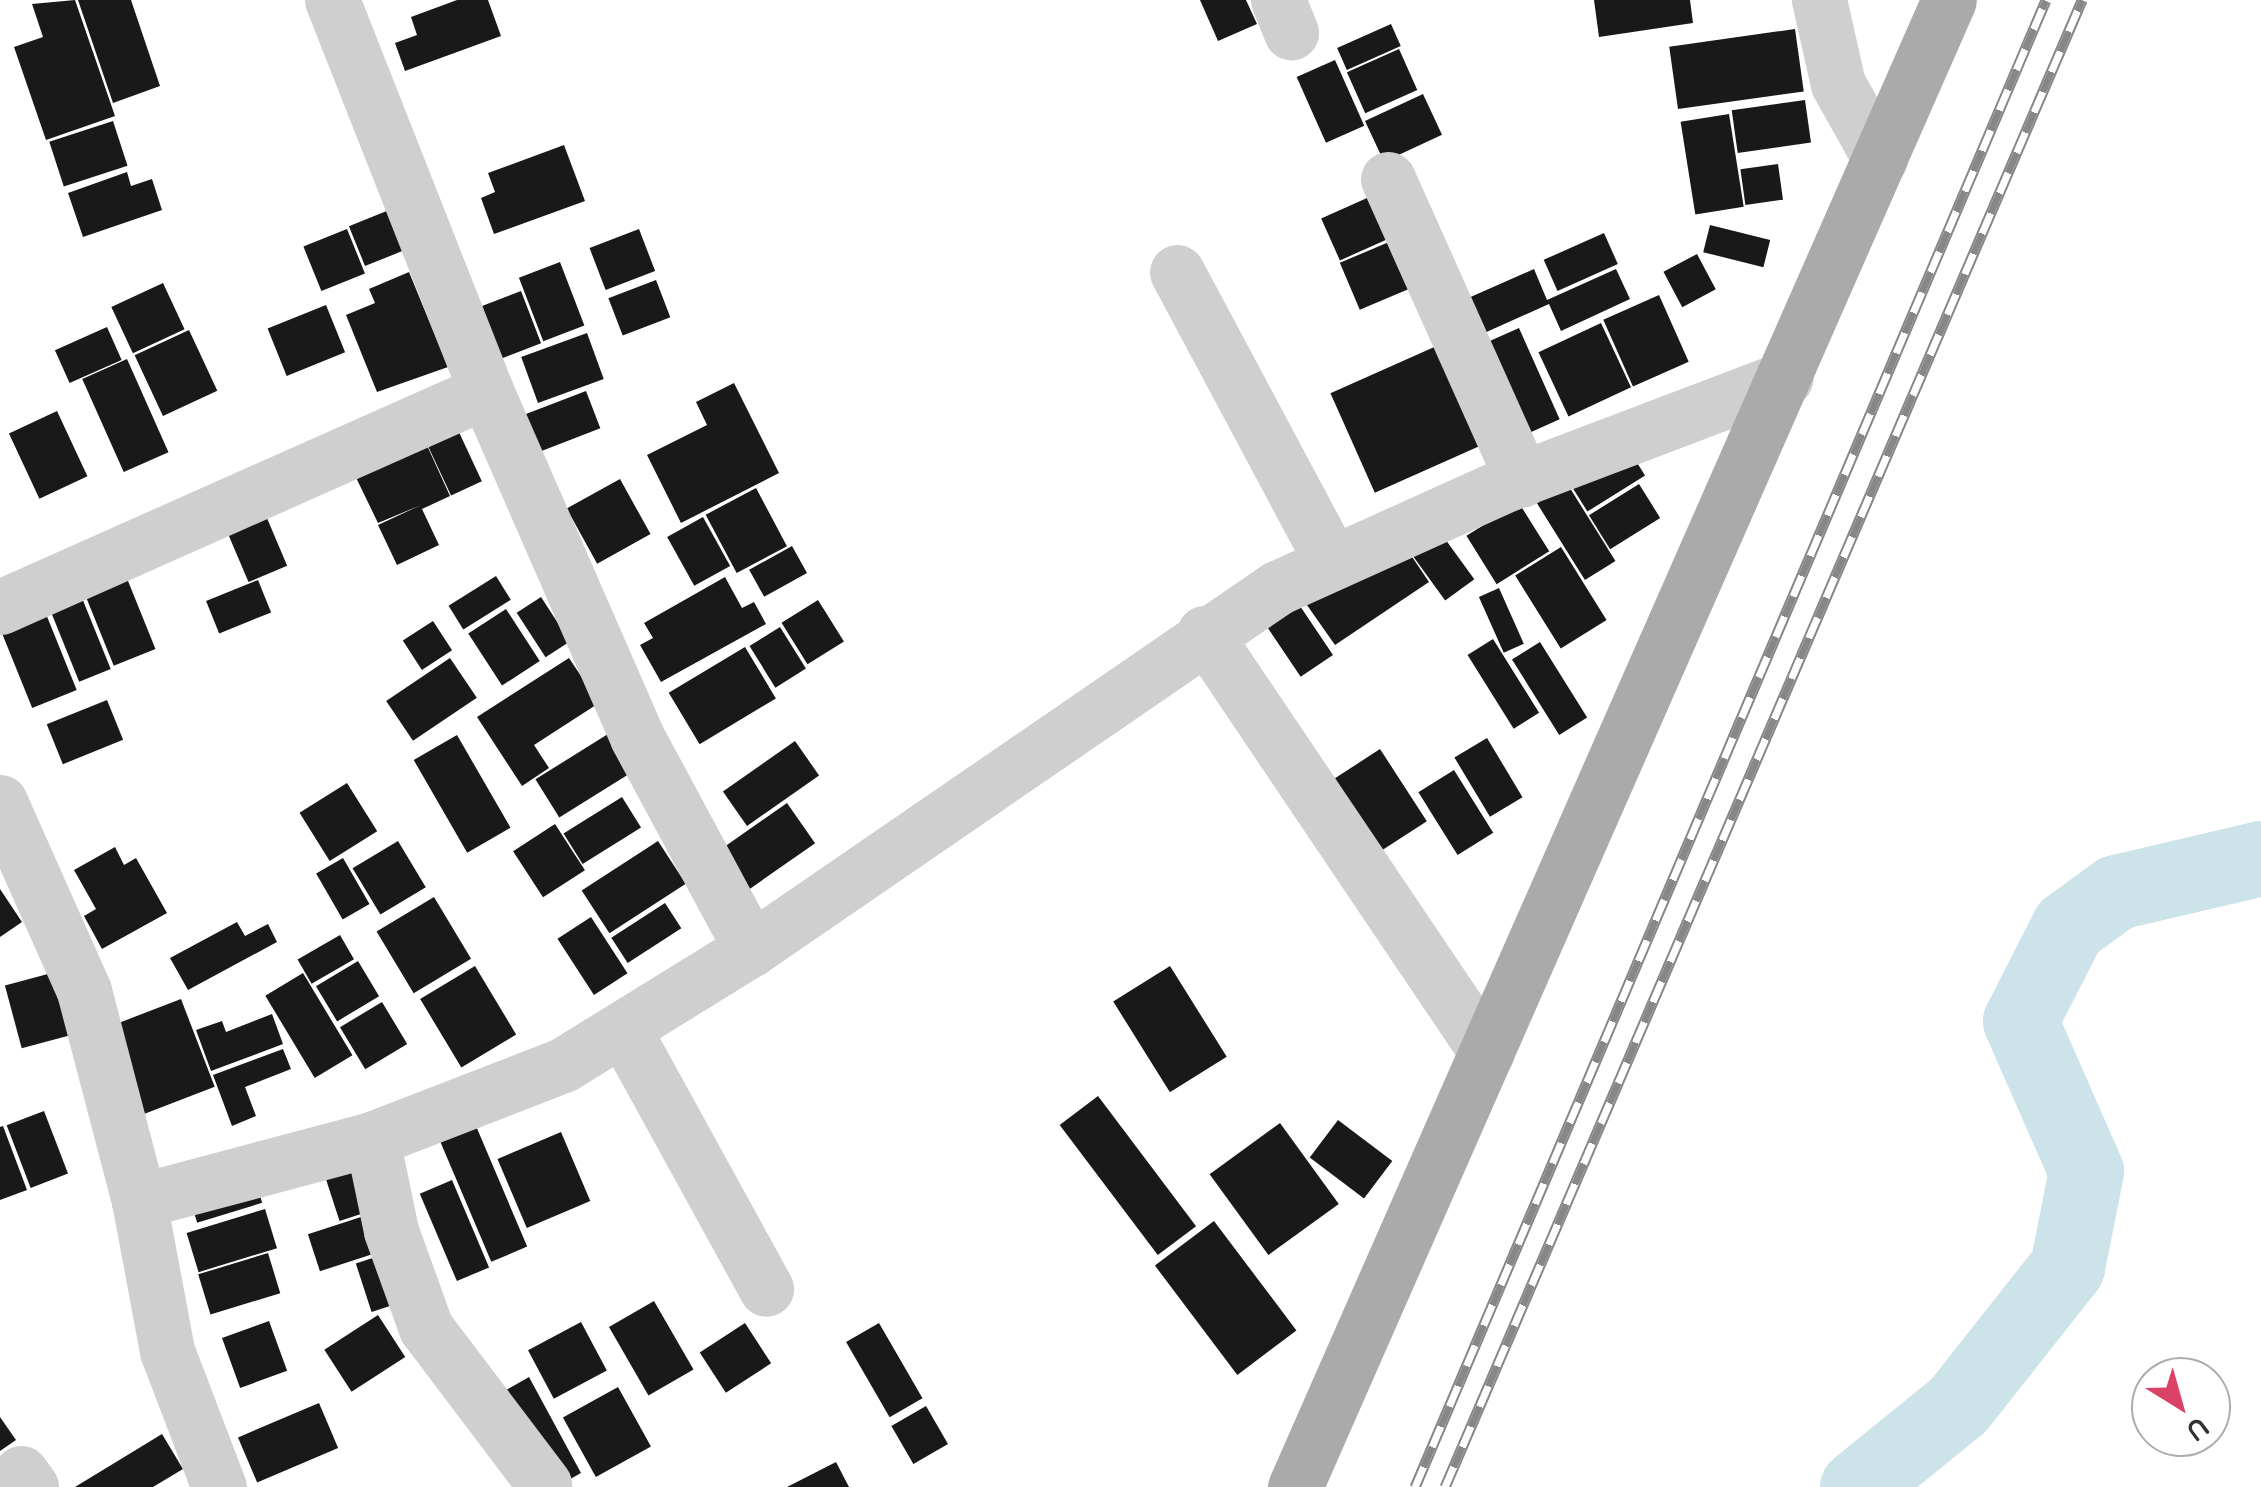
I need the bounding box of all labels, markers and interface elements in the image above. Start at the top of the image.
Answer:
north arrow [2131,1357,2231,1457]
text: U [2180,1410,2217,1450]

